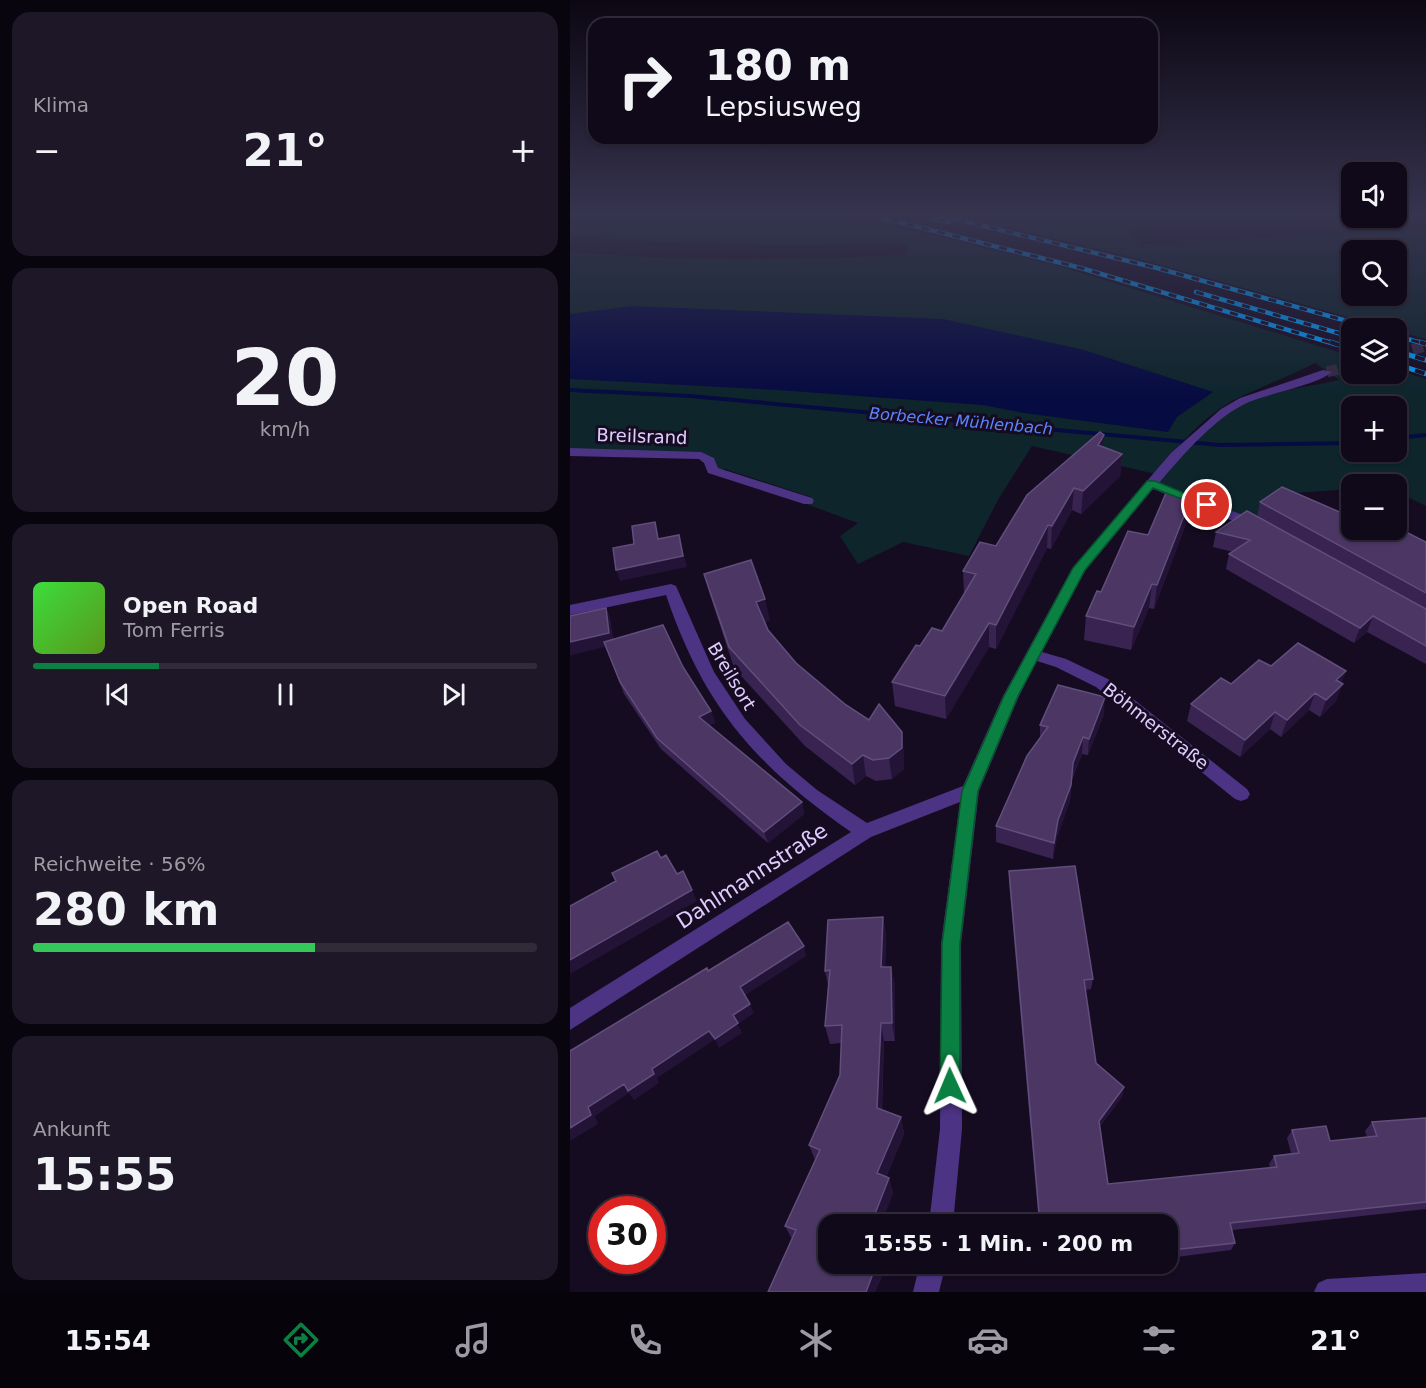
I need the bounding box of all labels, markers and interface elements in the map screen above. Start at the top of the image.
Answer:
text: 180 m [705,41,851,90]
icon: right [606,42,684,120]
text: Lepsiusweg [705,91,862,122]
text: Klima [33,93,89,117]
text: 21° [242,124,328,177]
text: − [33,131,61,170]
text: + [509,131,537,170]
map controls [1341,162,1407,540]
button: sound [1341,162,1407,228]
button: search [1341,240,1407,306]
button: layers [1341,318,1407,384]
text: 20 [231,333,339,423]
button: + [1341,396,1407,462]
water label: Borbecker Mühlenbach [868,404,1054,438]
text: km/h [260,417,310,441]
street label: Breilsrand [596,424,688,448]
button: − [1341,474,1407,540]
pin [1181,479,1232,530]
icon: arrive [1190,488,1223,521]
text: Open Road [123,593,258,618]
text: Tom Ferris [123,618,225,642]
street label: Breilsort [704,638,760,714]
icon: previous [101,678,134,711]
icon: pause [269,678,302,711]
icon: next [437,678,470,711]
street label: Böhmerstraße [1099,678,1213,774]
street label: Dahlmannstraße [672,818,832,934]
text: Reichweite · 56% [33,852,205,876]
text: 280 km [33,883,219,936]
position arrow [918,1054,982,1118]
text: Ankunft [33,1117,110,1141]
text: 15:55 [33,1148,176,1201]
speed limit sign: 30 [588,1196,666,1274]
text: 15:55 · 1 Min. · 200 m [863,1231,1133,1256]
icon: directions [280,1319,322,1361]
icon: music [452,1319,494,1361]
icon: phone [624,1319,666,1361]
icon: climate [795,1319,837,1361]
icon: car [967,1319,1009,1361]
icon: filters [1138,1319,1180,1361]
text: 15:54 [65,1325,151,1356]
text: 21° [1310,1325,1361,1356]

